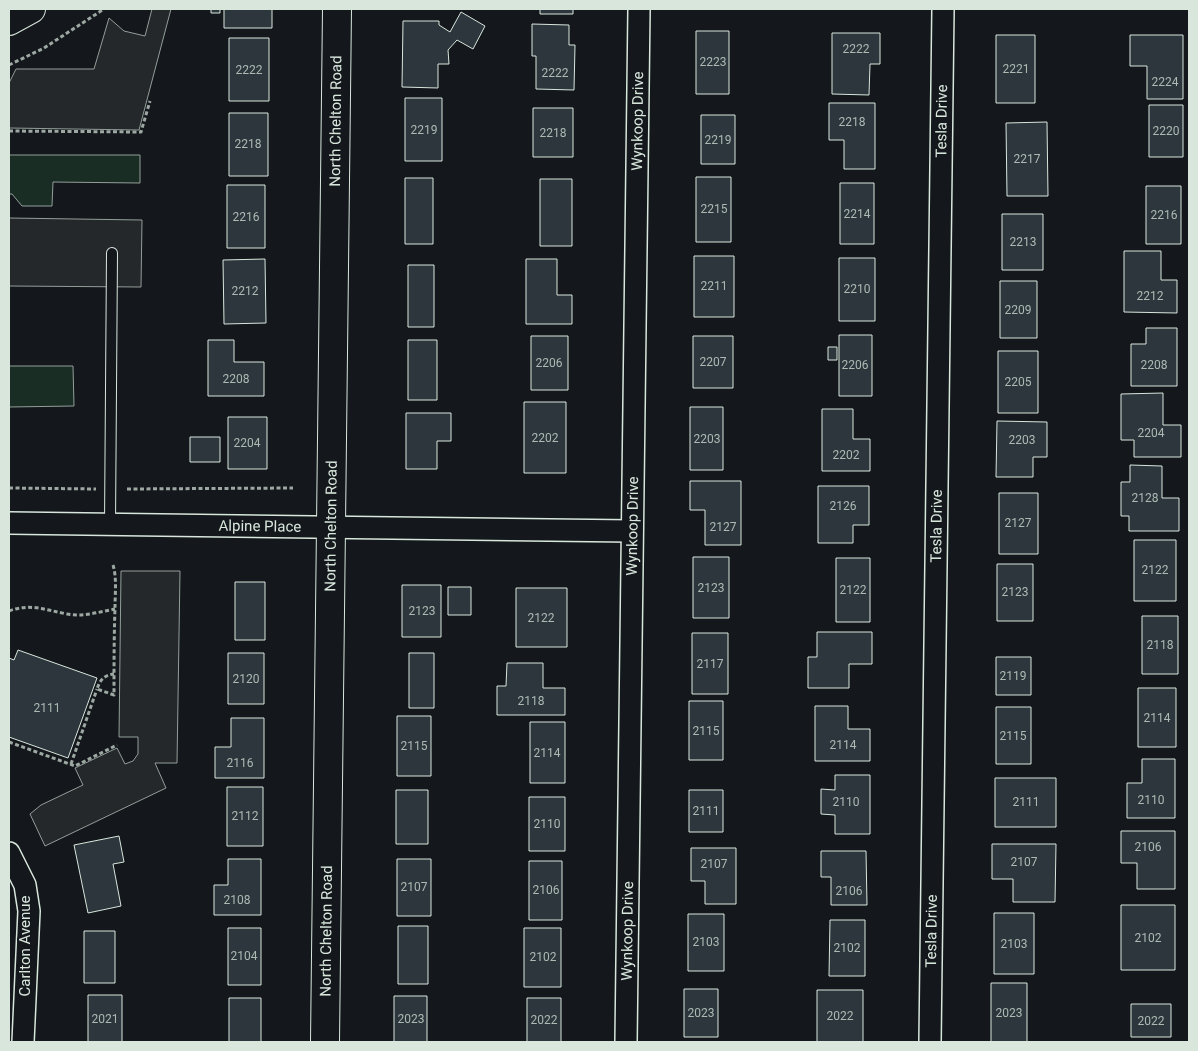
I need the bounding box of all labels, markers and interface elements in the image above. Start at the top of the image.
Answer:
house number: 2222 [843,42,870,56]
street label: North Chelton Road [326,55,345,187]
house number: 2223 [700,55,726,69]
house number: 2221 [1003,62,1029,76]
house number: 2222 [236,63,263,77]
house number: 2222 [542,66,569,80]
street label: Wynkoop Drive [628,71,647,171]
house number: 2224 [1152,75,1179,89]
street label: Tesla Drive [932,84,951,158]
house number: 2218 [839,115,866,129]
house number: 2219 [411,123,437,137]
house number: 2220 [1153,124,1180,138]
house number: 2218 [540,126,567,140]
house number: 2219 [705,133,731,147]
house number: 2218 [235,137,262,151]
house number: 2217 [1014,152,1041,166]
house number: 2215 [701,202,728,216]
house number: 2214 [844,207,871,221]
house number: 2216 [1151,208,1178,222]
house number: 2216 [233,210,260,224]
house number: 2213 [1010,235,1036,249]
house number: 2211 [701,279,727,293]
house number: 2210 [844,282,871,296]
house number: 2212 [232,284,259,298]
house number: 2212 [1137,289,1164,303]
house number: 2209 [1005,303,1031,317]
house number: 2207 [700,355,727,369]
house number: 2206 [536,356,563,370]
house number: 2206 [842,358,869,372]
house number: 2208 [1141,358,1168,372]
house number: 2208 [223,372,250,386]
house number: 2205 [1005,375,1032,389]
house number: 2204 [1138,426,1165,440]
house number: 2202 [532,431,559,445]
house number: 2203 [694,432,720,446]
house number: 2203 [1009,433,1035,447]
house number: 2204 [234,436,261,450]
house number: 2202 [833,448,860,462]
street label: North Chelton Road [321,460,341,592]
street label: Wynkoop Drive [623,476,642,576]
street label: Tesla Drive [927,489,946,563]
house number: 2128 [1132,491,1159,505]
house number: 2126 [830,499,857,513]
house number: 2127 [1005,516,1032,530]
street label: Alpine Place [219,517,301,536]
house number: 2127 [710,520,737,534]
house number: 2122 [1142,563,1169,577]
house number: 2123 [698,581,724,595]
house number: 2122 [840,583,867,597]
house number: 2123 [1002,585,1028,599]
house number: 2123 [409,604,435,618]
house number: 2122 [528,611,555,625]
house number: 2118 [1147,638,1174,652]
house number: 2117 [697,657,724,671]
house number: 2119 [1000,669,1026,683]
house number: 2120 [233,672,260,686]
house number: 2118 [518,694,545,708]
house number: 2111 [34,701,60,715]
house number: 2114 [1144,711,1171,725]
house number: 2115 [693,724,720,738]
house number: 2115 [1000,729,1027,743]
house number: 2114 [830,738,857,752]
house number: 2115 [401,739,428,753]
house number: 2114 [534,746,561,760]
house number: 2116 [227,756,254,770]
house number: 2110 [1138,793,1165,807]
house number: 2110 [833,795,860,809]
house number: 2111 [1013,795,1039,809]
house number: 2111 [693,804,719,818]
house number: 2112 [232,809,259,823]
house number: 2110 [534,817,561,831]
house number: 2106 [1135,840,1162,854]
house number: 2107 [1011,855,1038,869]
house number: 2107 [701,857,728,871]
street label: North Chelton Road [317,865,336,997]
house number: 2107 [401,880,428,894]
street label: Wynkoop Drive [618,881,637,981]
house number: 2106 [533,883,560,897]
house number: 2106 [836,884,863,898]
house number: 2108 [224,893,251,907]
street label: Tesla Drive [922,894,941,968]
street label: Carlton Avenue [16,895,34,997]
house number: 2102 [1135,931,1162,945]
house number: 2103 [693,935,719,949]
house number: 2103 [1001,937,1027,951]
house number: 2102 [834,941,861,955]
house number: 2104 [231,949,258,963]
house number: 2102 [530,950,557,964]
house number: 2023 [688,1006,714,1020]
house number: 2023 [996,1006,1022,1020]
house number: 2022 [827,1009,854,1023]
house number: 2021 [92,1012,118,1026]
house number: 2023 [398,1012,424,1026]
house number: 2022 [531,1013,558,1027]
house number: 2022 [1138,1014,1165,1028]

